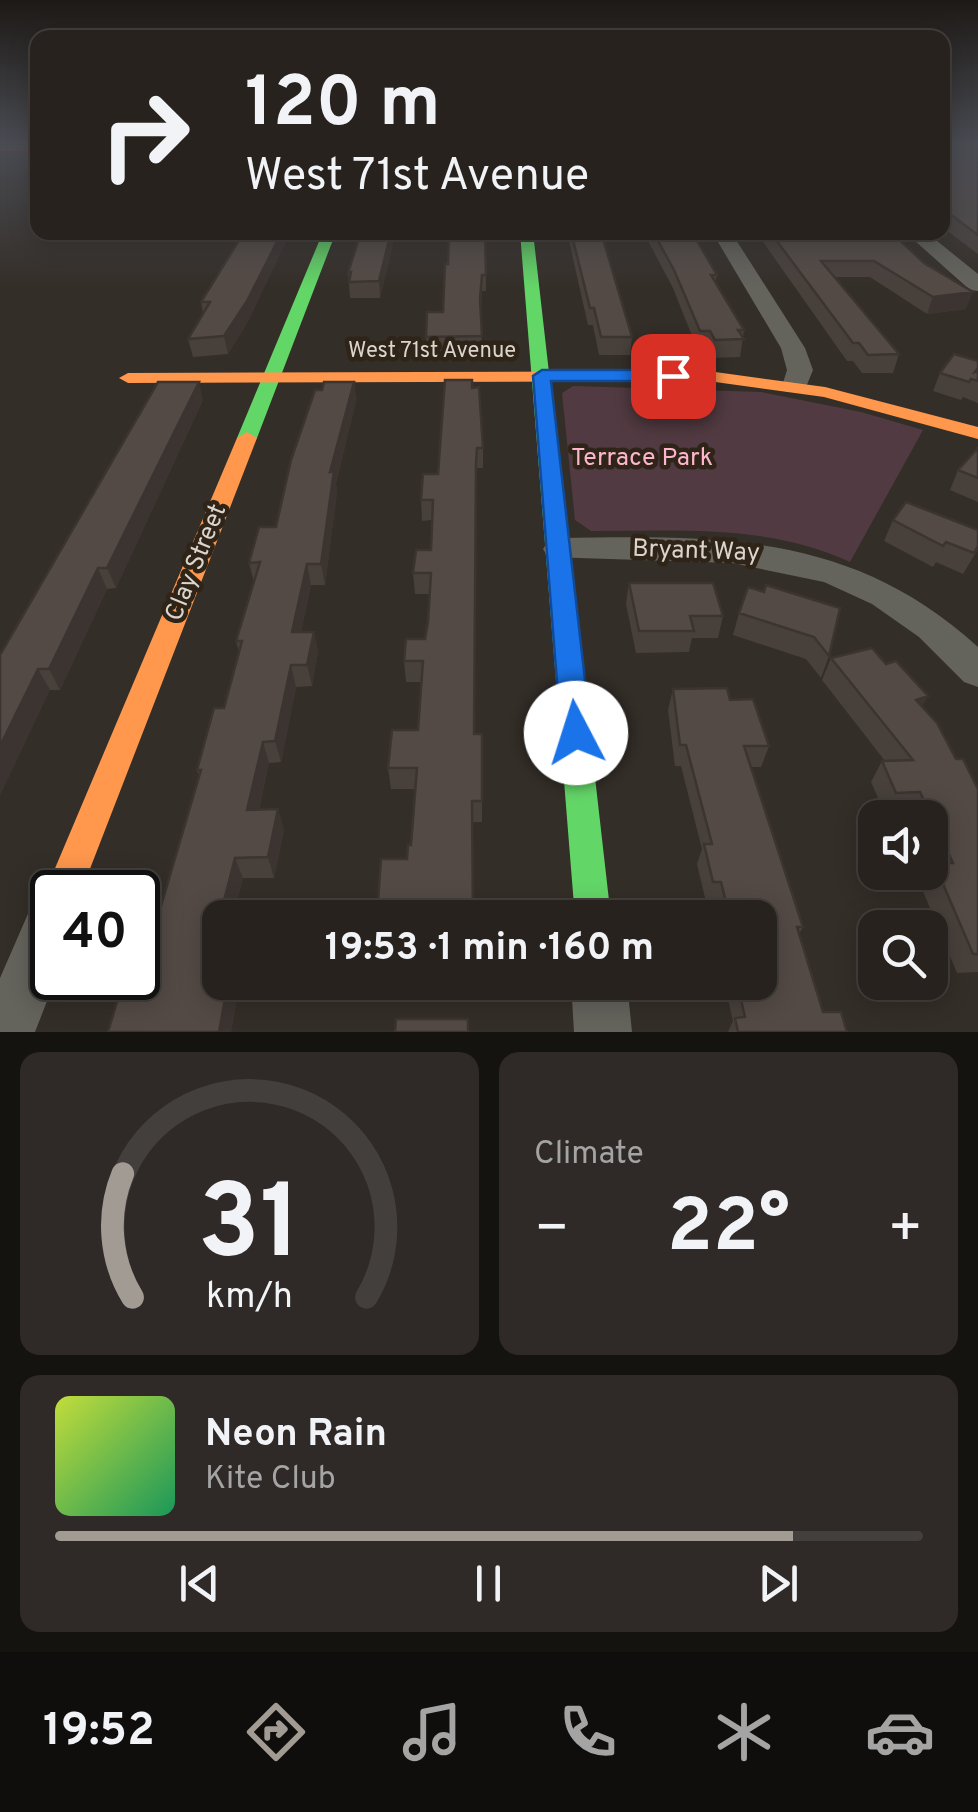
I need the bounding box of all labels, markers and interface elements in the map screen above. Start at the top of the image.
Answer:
text: 120 m [245,62,441,151]
icon: right [80,70,210,200]
text: West 71st Avenue [245,149,589,206]
pin [631,334,716,419]
street label: West 71st Avenue [348,338,516,365]
icon: arrive [646,349,701,404]
park label: Terrace Park [571,443,713,475]
street label: Clay Street [159,500,235,626]
street label: Bryant Way [632,534,760,570]
position arrow [524,681,628,785]
map controls [858,800,948,1000]
button: sound [858,800,948,890]
speed limit sign: 40 [30,870,160,1000]
button: search [858,910,948,1000]
text: 19:53 · 1 min · 160 m [325,925,654,974]
text: Climate [534,1135,644,1175]
text: 31 [198,1163,301,1295]
text: 22° [667,1183,790,1278]
text: − [534,1196,569,1266]
text: + [888,1196,923,1266]
text: km/h [206,1275,293,1321]
text: Neon Rain [205,1411,387,1460]
text: Kite Club [205,1460,336,1500]
icon: previous [172,1556,227,1611]
icon: pause [461,1556,516,1611]
icon: next [751,1556,806,1611]
icon: directions [241,1697,311,1767]
icon: music [397,1697,467,1767]
icon: phone [553,1697,623,1767]
icon: climate [709,1697,779,1767]
icon: car [865,1697,935,1767]
text: 19:52 [43,1704,155,1761]

